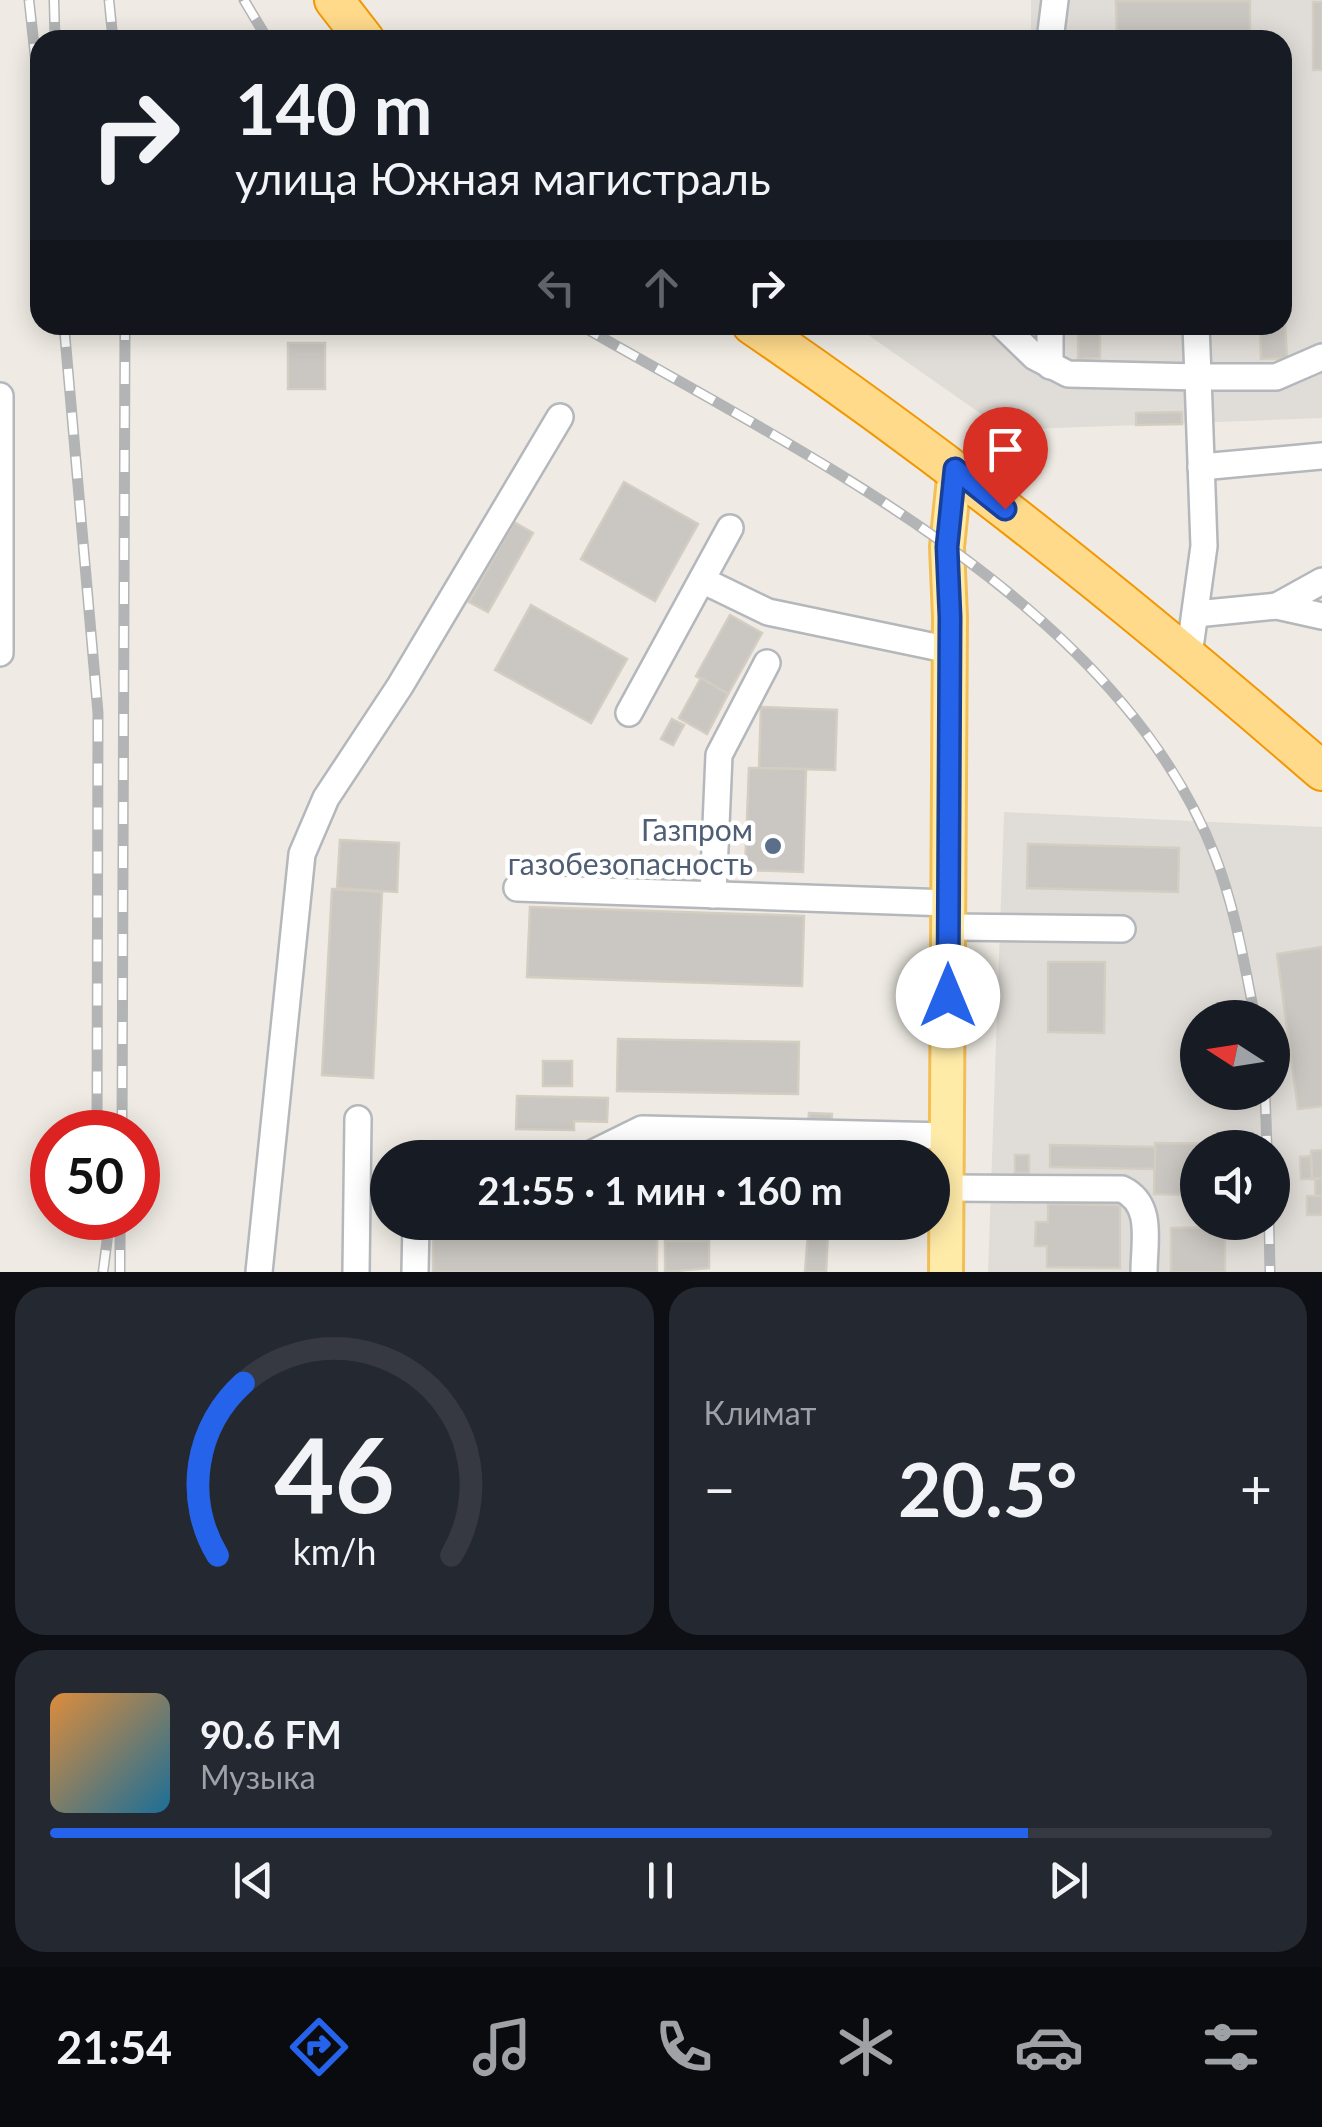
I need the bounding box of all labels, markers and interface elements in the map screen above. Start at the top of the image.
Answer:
text: 140 m [235,66,432,150]
icon: right [70,70,200,200]
text: улица Южная магистраль [235,151,771,205]
icon: left [529,260,584,315]
icon: ahead [634,260,689,315]
icon: right [739,260,794,315]
pin [963,407,1048,510]
icon: arrive [978,422,1033,477]
place label: Газпром газобезопасность [508,811,753,881]
marker: Газпром газобезопасность [762,835,784,857]
position arrow [896,944,1000,1048]
north arrow [1180,1000,1290,1110]
map controls [1180,1000,1290,1240]
speed limit sign: 50 [30,1110,160,1240]
button: sound [1180,1130,1290,1240]
text: 21:55 · 1 мин · 160 m [477,1167,843,1213]
text: Климат [704,1393,816,1432]
text: 46 [274,1410,395,1535]
text: 20.5° [898,1443,1077,1533]
text: − [704,1455,735,1521]
text: + [1240,1455,1272,1521]
text: km/h [292,1530,376,1573]
text: 90.6 FM [200,1711,342,1757]
text: Музыка [200,1757,316,1796]
icon: previous [226,1853,281,1908]
icon: pause [633,1853,688,1908]
icon: next [1041,1853,1096,1908]
icon: directions [284,2012,354,2082]
icon: music [467,2012,537,2082]
icon: phone [649,2012,719,2082]
icon: climate [831,2012,901,2082]
icon: car [1014,2012,1084,2082]
icon: filters [1196,2012,1266,2082]
text: 21:54 [56,2020,172,2074]

